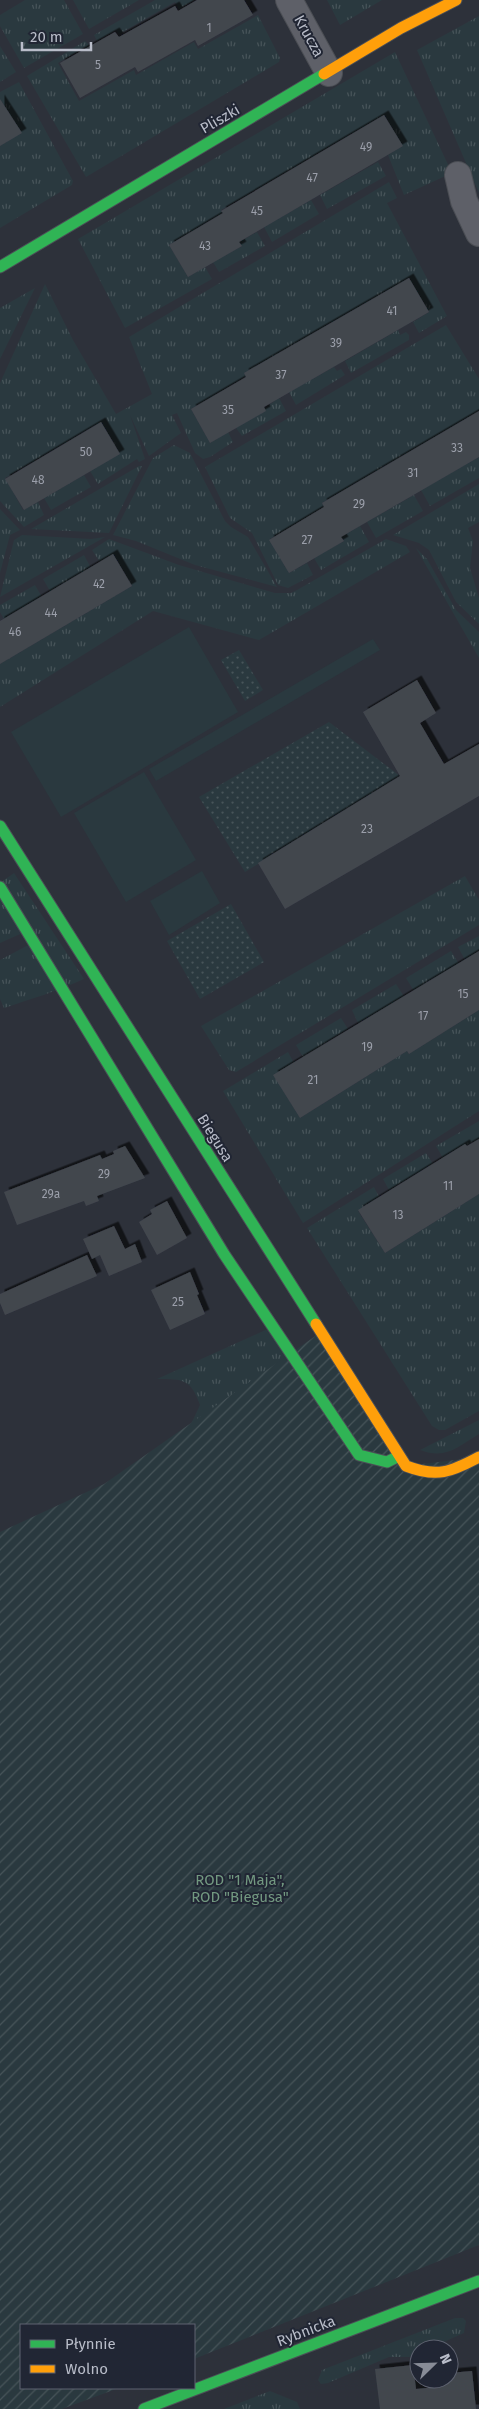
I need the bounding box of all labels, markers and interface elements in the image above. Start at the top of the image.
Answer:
street label: Krucza [290,12,328,60]
scale bar [22,20,91,52]
house number: 1 [206,21,212,35]
text: 20 m [30,28,63,46]
house number: 5 [95,58,101,72]
street label: Pliszki [197,101,243,137]
house number: 49 [360,140,372,154]
house number: 47 [306,171,318,185]
house number: 45 [251,204,263,218]
house number: 43 [199,239,211,253]
house number: 41 [387,304,397,318]
house number: 39 [330,336,342,350]
house number: 37 [275,368,287,382]
house number: 35 [222,403,234,417]
house number: 33 [451,441,463,455]
house number: 50 [80,445,93,459]
house number: 31 [408,466,418,480]
house number: 48 [32,473,45,487]
house number: 29 [353,497,365,511]
house number: 27 [301,533,313,547]
house number: 42 [93,577,105,591]
house number: 44 [45,606,58,620]
house number: 46 [9,625,21,639]
house number: 23 [361,822,373,836]
house number: 15 [457,987,469,1001]
house number: 17 [418,1009,428,1023]
house number: 19 [361,1040,373,1054]
house number: 21 [308,1073,318,1087]
street label: Biegusa [193,1111,237,1165]
house number: 29 [98,1167,110,1181]
house number: 11 [443,1179,453,1193]
house number: 29a [42,1187,60,1201]
house number: 13 [392,1208,404,1222]
house number: 25 [172,1295,184,1309]
park label: ROD "1 Maja", ROD "Biegusa" [191,1871,289,1906]
street label: Rybnicka [274,2312,338,2350]
legend [20,2324,195,2389]
text: Płynnie [65,2335,116,2353]
north arrow [409,2339,459,2389]
text: N [436,2352,455,2367]
text: Wolno [65,2360,108,2378]

